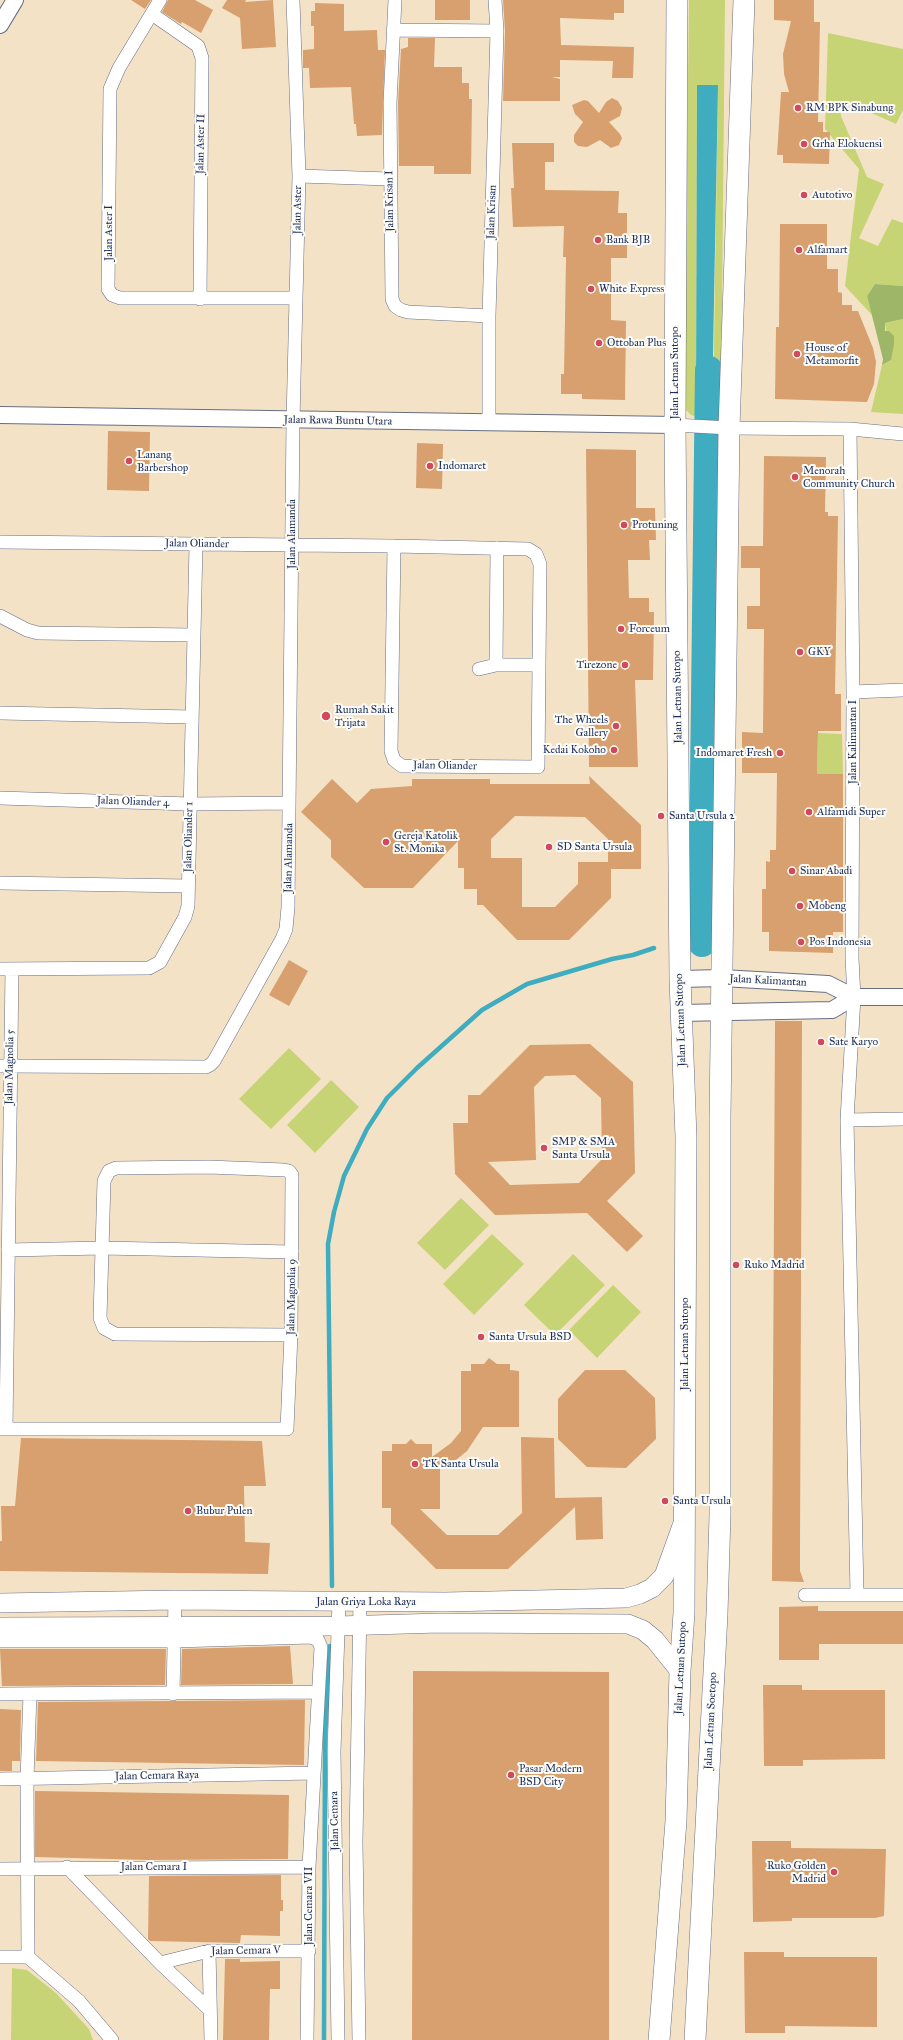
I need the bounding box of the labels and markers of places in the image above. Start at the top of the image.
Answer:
place label: RM BPK Sinabung [806,101,893,115]
marker: RM BPK Sinabung [793,103,803,113]
place label: Grha Elokuensi [812,137,882,151]
marker: Grha Elokuensi [799,139,809,149]
place label: Autotivo [812,188,852,202]
marker: Autotivo [799,190,809,200]
place label: Bank BJB [606,233,650,247]
marker: Bank BJB [593,235,603,245]
place label: Alfamart [807,243,848,257]
marker: Alfamart [794,245,804,255]
place label: White Express [599,282,664,296]
marker: White Express [586,284,596,294]
place label: Ottoban Plus [607,336,666,350]
marker: Ottoban Plus [594,338,604,348]
place label: House of Metamorfit [805,341,859,367]
marker: House of Metamorfit [792,349,802,359]
place label: Lanang Barbershop [137,448,188,474]
marker: Lanang Barbershop [124,456,134,466]
place label: Indomaret [438,459,486,473]
marker: Indomaret [425,461,435,471]
place label: Menorah Community Church [803,464,895,490]
marker: Menorah Community Church [790,472,800,482]
place label: Protuning [632,518,678,532]
marker: Protuning [619,520,629,530]
place label: Forceum [629,622,670,636]
marker: Forceum [616,624,626,634]
place label: GKY [808,645,831,659]
marker: GKY [795,647,805,657]
place label: Tirezone [577,658,617,672]
marker: Tirezone [620,660,630,670]
place label: Rumah Sakit Trijata [335,703,394,729]
marker: Rumah Sakit Trijata [320,710,332,722]
place label: The Wheels Gallery [555,713,608,739]
marker: The Wheels Gallery [611,721,621,731]
place label: Kedai Kokoho [543,743,606,757]
marker: Kedai Kokoho [609,745,619,755]
place label: Indomaret Fresh [696,746,772,760]
marker: Indomaret Fresh [775,748,785,758]
place label: Alfamidi Super [817,805,885,819]
marker: Alfamidi Super [804,807,814,817]
place label: Santa Ursula 2 [669,809,735,823]
marker: Santa Ursula 2 [656,811,666,821]
place label: Gereja Katolik St. Monika [394,829,458,855]
marker: Gereja Katolik St. Monika [381,837,391,847]
place label: SD Santa Ursula [557,840,632,854]
marker: SD Santa Ursula [544,842,554,852]
place label: Sinar Abadi [800,864,852,878]
marker: Sinar Abadi [787,866,797,876]
place label: Mobeng [808,899,846,913]
marker: Mobeng [795,901,805,911]
place label: Pos Indonesia [809,935,871,949]
marker: Pos Indonesia [796,937,806,947]
place label: Sate Karyo [829,1035,878,1049]
marker: Sate Karyo [816,1037,826,1047]
place label: SMP & SMA Santa Ursula [552,1135,615,1161]
marker: SMP & SMA Santa Ursula [539,1143,549,1153]
place label: Ruko Madrid [744,1258,805,1272]
marker: Ruko Madrid [731,1260,741,1270]
place label: Santa Ursula BSD [489,1330,571,1344]
marker: Santa Ursula BSD [476,1332,486,1342]
place label: TK Santa Ursula [423,1457,499,1471]
marker: TK Santa Ursula [410,1459,420,1469]
place label: Santa Ursula [673,1494,731,1508]
marker: Santa Ursula [660,1496,670,1506]
place label: Bubur Pulen [196,1504,252,1518]
marker: Bubur Pulen [183,1506,193,1516]
place label: Pasar Modern BSD City [519,1762,582,1788]
marker: Pasar Modern BSD City [506,1770,516,1780]
place label: Ruko Golden Madrid [767,1859,826,1885]
marker: Ruko Golden Madrid [829,1867,839,1877]

